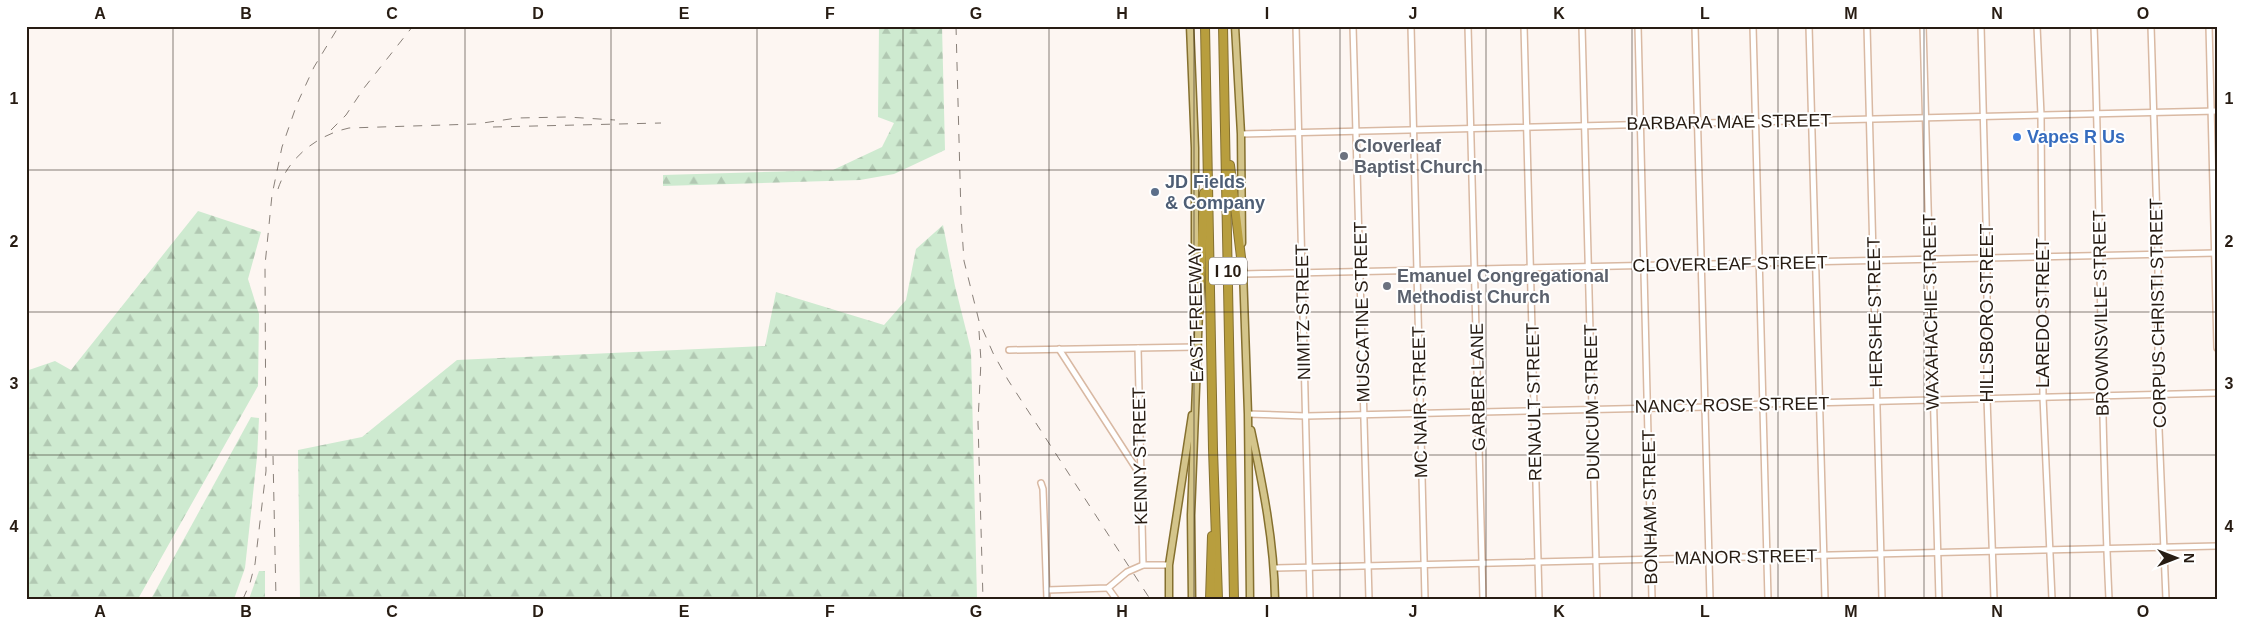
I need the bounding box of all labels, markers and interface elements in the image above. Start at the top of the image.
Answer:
text: A [94,5,106,22]
text: B [240,5,252,22]
text: C [386,5,398,22]
text: D [532,5,544,22]
text: E [679,5,690,22]
text: F [825,5,835,22]
text: G [970,5,982,22]
text: H [1116,5,1128,22]
text: I [1265,5,1269,22]
text: J [1409,5,1417,22]
text: K [1553,5,1565,22]
text: L [1700,5,1710,22]
text: M [1844,5,1858,22]
text: N [1991,5,2003,22]
text: O [2137,5,2149,22]
text: 1 [10,90,19,107]
text: 1 [2225,90,2234,107]
street label: BARBARA MAE STREET [1626,110,1832,134]
place label: Vapes R Us [2027,127,2125,147]
marker: Vapes R Us [2011,131,2023,143]
place label: Cloverleaf Baptist Church [1354,136,1483,177]
marker: Cloverleaf Baptist Church [1338,150,1350,162]
place label: JD Fields & Company [1165,172,1265,213]
marker: JD Fields & Company [1149,186,1161,198]
street label: CORPUS CHRISTI STREET [2146,198,2170,428]
street label: BROWNSVILLE STREET [2089,210,2113,416]
street label: WAXAHACHIE STREET [1919,214,1943,410]
street label: MUSCATINE STREET [1350,221,1374,403]
street label: HILLSBORO STREET [1977,223,1997,403]
text: 2 [10,233,19,250]
text: 2 [2225,233,2234,250]
street label: HERSHE STREET [1864,236,1886,388]
street label: LAREDO STREET [2033,238,2053,388]
street label: EAST FREEWAY [1185,243,1207,383]
street label: NIMITZ STREET [1292,244,1314,380]
street label: CLOVERLEAF STREET [1632,252,1828,276]
road number: I 10 [1209,258,1247,284]
place label: Emanuel Congregational Methodist Church [1397,266,1609,307]
marker: Emanuel Congregational Methodist Church [1381,280,1393,292]
street label: GARBER LANE [1467,323,1489,451]
street label: RENAULT STREET [1523,323,1545,481]
street label: DUNCUM STREET [1581,324,1603,480]
street label: MC NAIR STREET [1409,326,1431,478]
text: 3 [10,375,19,392]
text: 3 [2225,375,2234,392]
street label: KENNY STREET [1129,387,1151,525]
street label: NANCY ROSE STREET [1634,393,1830,417]
street label: BONHAM STREET [1639,429,1661,585]
text: 4 [10,518,19,535]
text: 4 [2225,518,2234,535]
north arrow [2150,532,2200,582]
street label: MANOR STREET [1674,546,1818,568]
text: N [2181,553,2197,563]
text: A [94,603,106,620]
text: B [240,603,252,620]
text: C [386,603,398,620]
text: D [532,603,544,620]
text: E [679,603,690,620]
text: F [825,603,835,620]
text: G [970,603,982,620]
text: H [1116,603,1128,620]
text: I [1265,603,1269,620]
text: J [1409,603,1417,620]
text: K [1553,603,1565,620]
text: L [1700,603,1710,620]
text: M [1844,603,1858,620]
text: N [1991,603,2003,620]
text: O [2137,603,2149,620]

